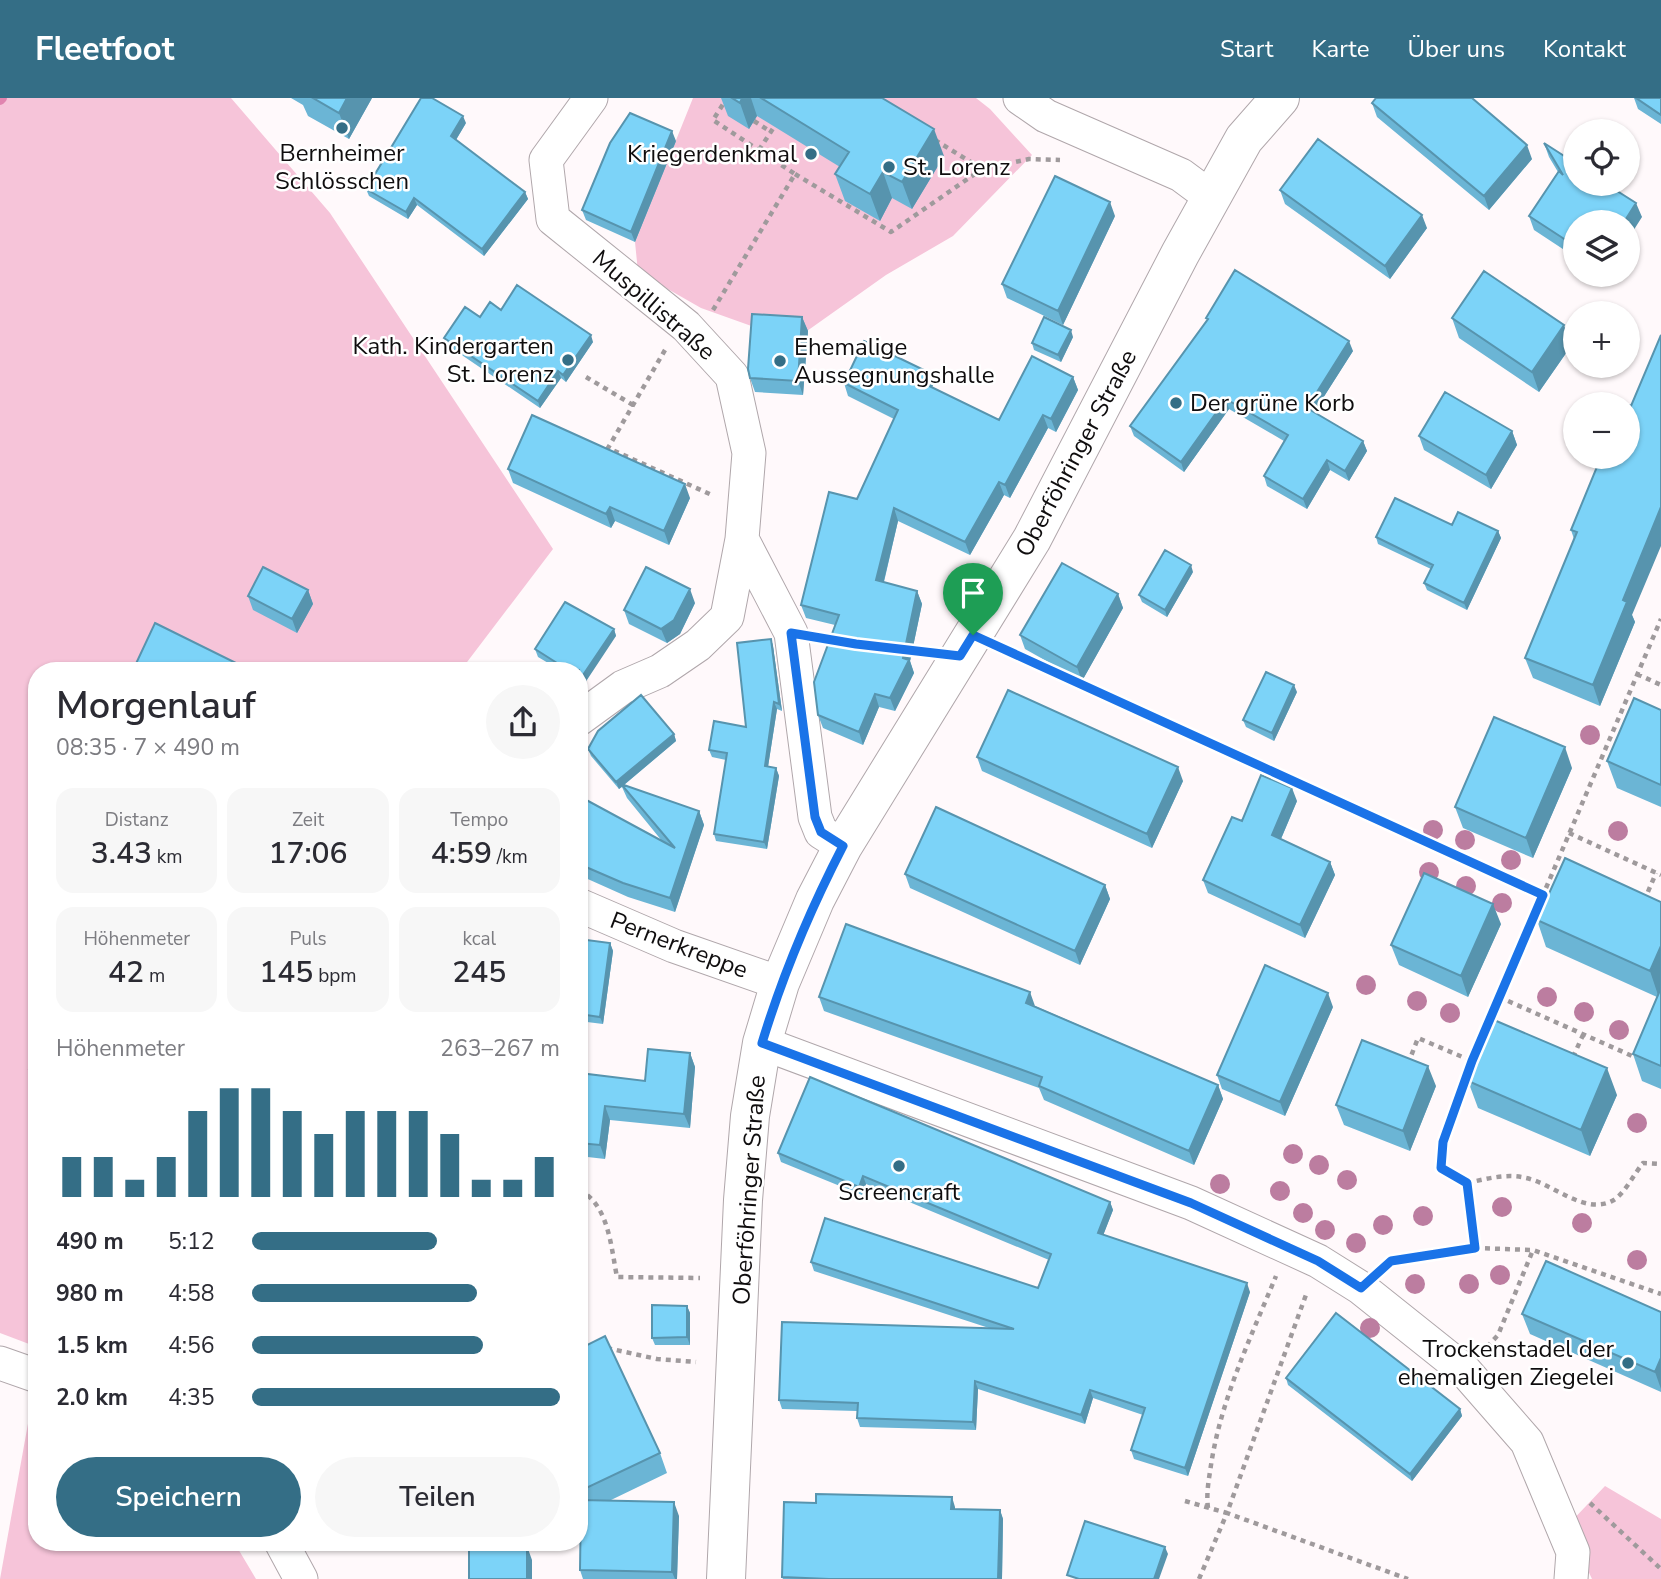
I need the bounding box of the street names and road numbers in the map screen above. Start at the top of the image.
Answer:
street label: Muspillistraße [586,243,722,367]
street label: Oberföhringer Straße [1008,344,1144,562]
street label: Pernerkreppe [606,904,752,986]
street label: Oberföhringer Straße [725,1074,773,1306]

